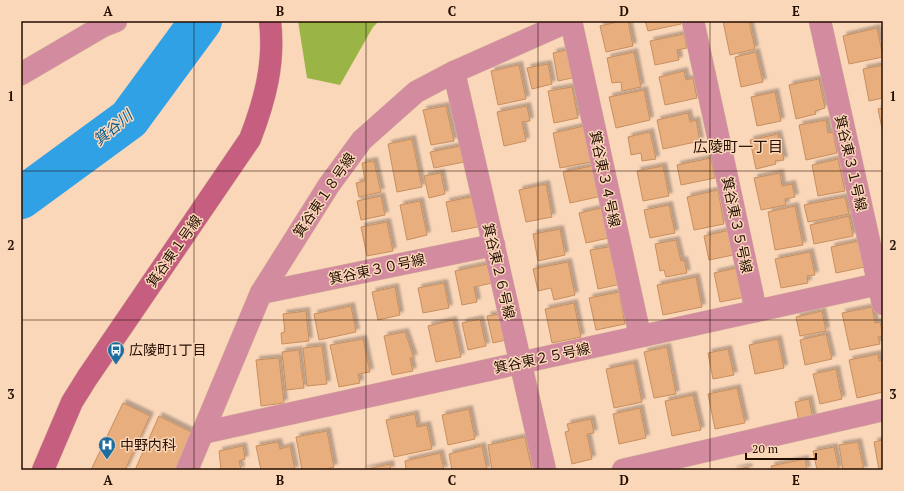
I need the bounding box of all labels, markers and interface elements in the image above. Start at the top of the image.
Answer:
text: A [103,2,113,20]
text: B [276,2,284,20]
text: C [448,2,456,20]
text: D [619,2,629,20]
text: E [792,2,800,20]
text: 1 [7,87,15,105]
text: 1 [889,87,897,105]
water label: 箕谷川 [89,104,138,149]
street label: 箕谷東３１号線 [831,113,872,213]
street label: 箕谷東３４号線 [586,129,625,229]
district label: 広陵町一丁目 [693,136,783,156]
street label: 箕谷東１８号線 [288,149,359,241]
street label: 箕谷東３５号線 [718,175,757,275]
street label: 箕谷東１号線 [142,211,205,291]
street label: 箕谷東２６号線 [479,221,520,321]
text: 2 [7,236,15,254]
text: 2 [889,236,897,254]
street label: 箕谷東３０号線 [327,249,427,288]
street label: 箕谷東２５号線 [492,338,592,377]
bus stop icon: 広陵町1丁目 [106,340,126,365]
place label: 広陵町1丁目 [129,340,206,359]
text: 3 [7,385,15,403]
text: 3 [889,385,897,403]
hospital icon: 中野内科 [97,435,117,460]
place label: 中野内科 [120,435,176,454]
scale bar [746,435,816,461]
text: 20 m [752,441,779,456]
text: A [103,471,113,489]
text: B [276,471,284,489]
text: C [448,471,456,489]
text: D [619,471,629,489]
text: E [792,471,800,489]

